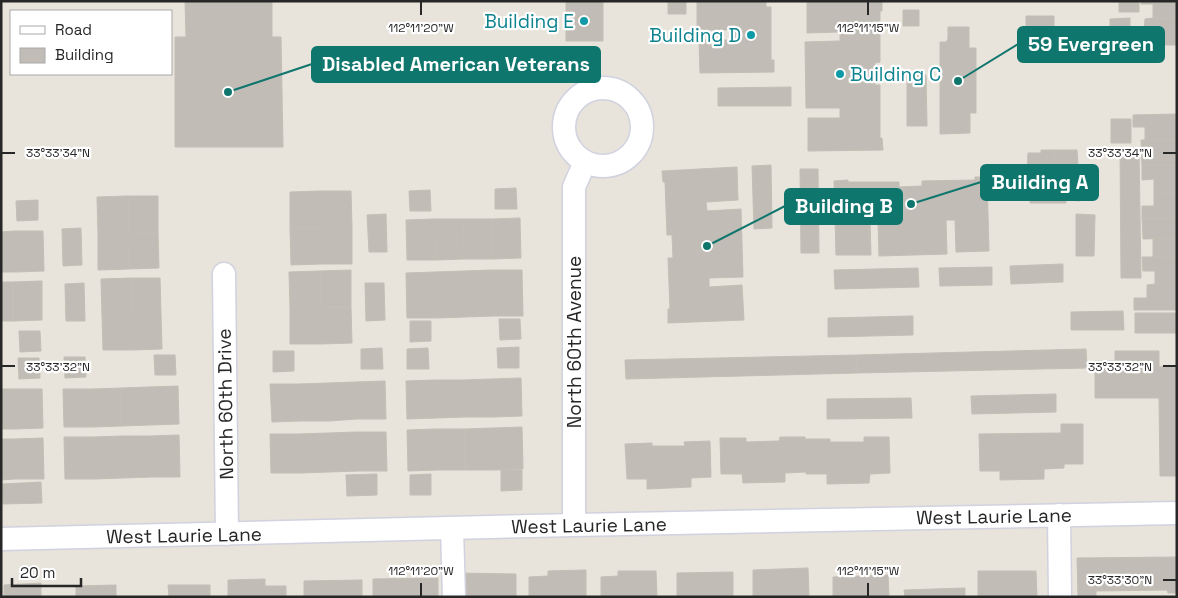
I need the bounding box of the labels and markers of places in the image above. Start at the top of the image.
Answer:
place label: Building E [484,9,574,34]
marker: Building E [578,15,590,27]
place label: Building D [649,23,741,48]
callout: 59 Evergreen [1018,27,1164,62]
marker: Building D [745,29,757,41]
callout: Disabled American Veterans [312,47,600,82]
place label: Building C [850,62,941,87]
marker: Building C [834,68,846,80]
callout: Building A [981,165,1098,200]
callout: Building B [785,189,902,224]

